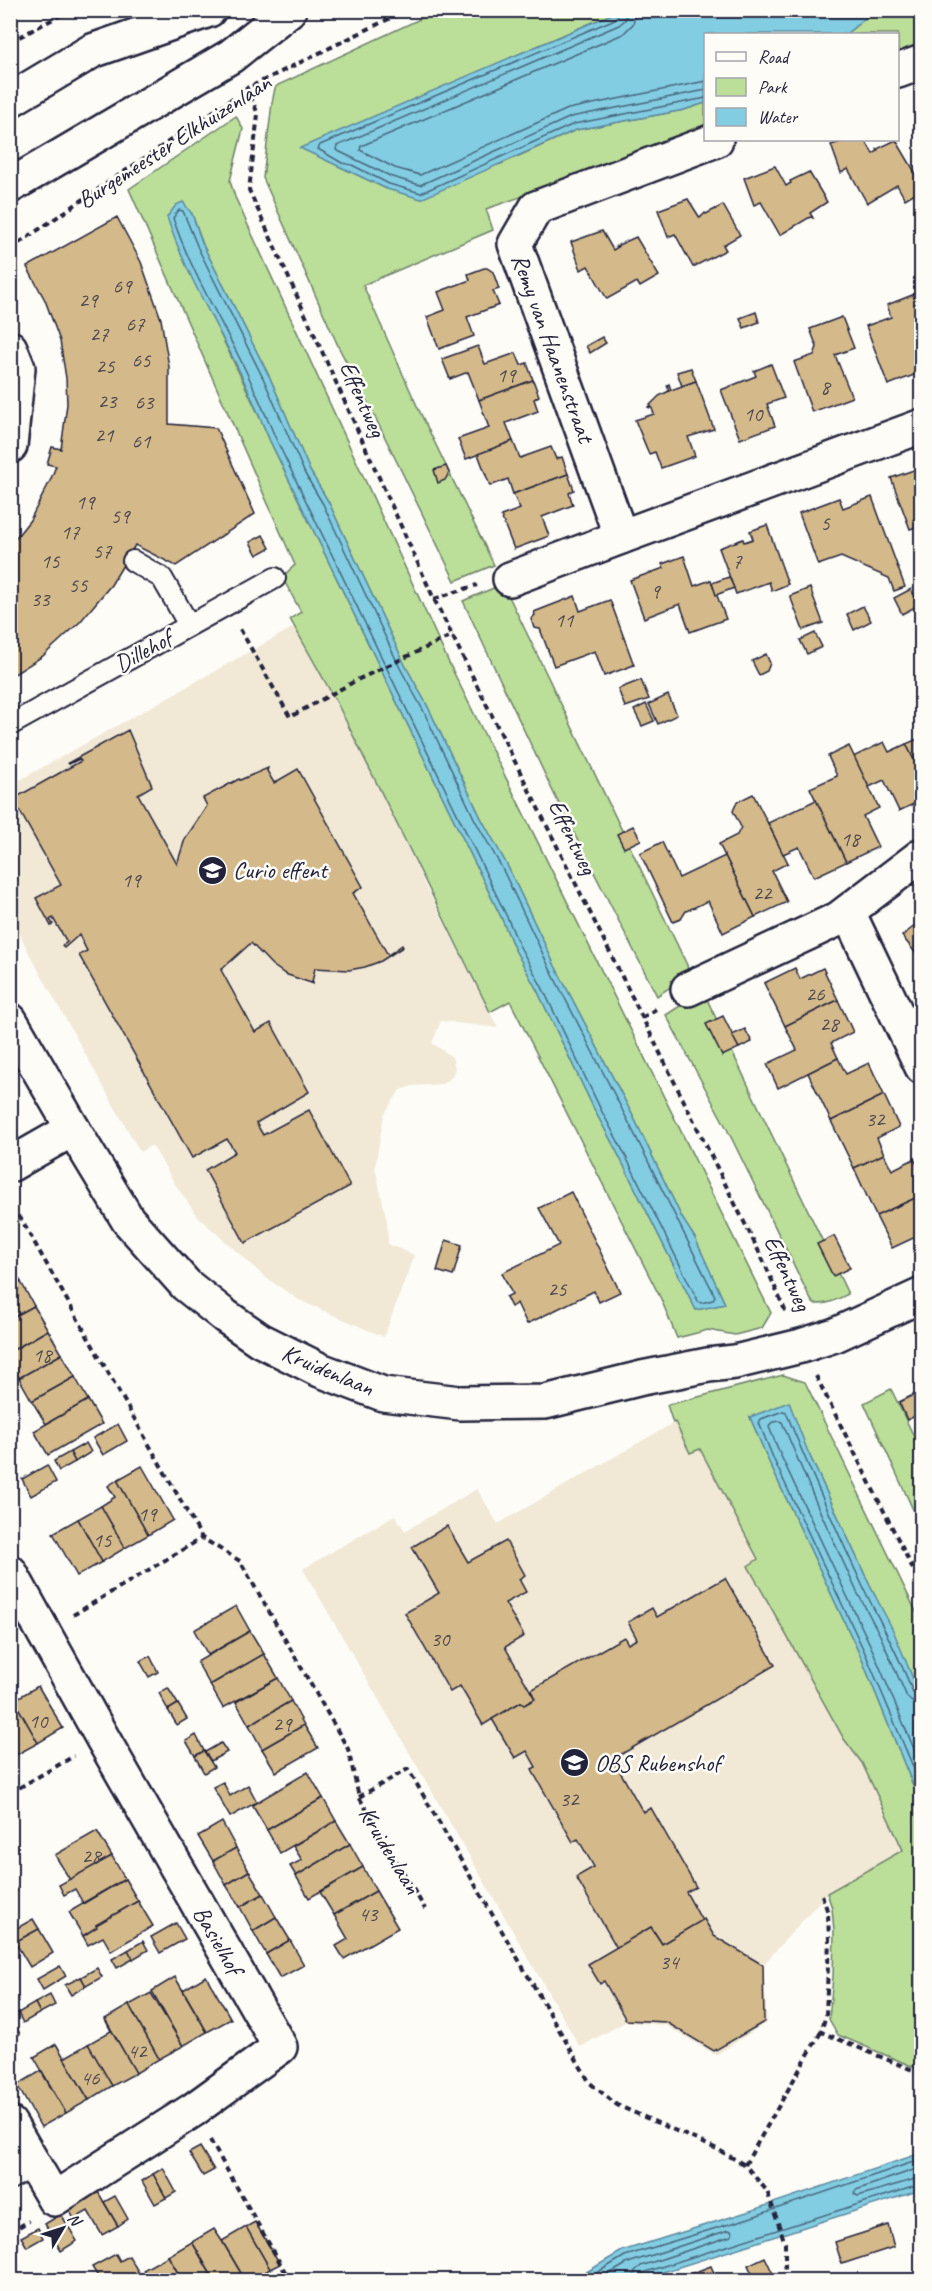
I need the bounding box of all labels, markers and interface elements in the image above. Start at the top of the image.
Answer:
legend [704,33,899,141]
text: Road [758,46,791,68]
street label: Burgemeester Elkhuizenlaan [72,67,277,215]
text: Park [758,76,788,98]
text: Water [758,106,799,128]
street label: Remy van Haanenstraat [505,250,602,448]
house number: 69 [113,273,133,299]
house number: 29 [79,287,99,313]
house number: 67 [126,311,146,337]
house number: 27 [90,321,110,347]
house number: 65 [132,347,152,373]
house number: 25 [96,353,116,379]
street label: Effentweg [333,356,394,443]
house number: 19 [497,362,517,388]
house number: 8 [820,374,832,400]
house number: 23 [98,388,118,414]
house number: 63 [135,389,155,415]
house number: 10 [744,401,764,427]
house number: 21 [95,422,115,448]
house number: 61 [132,428,152,454]
house number: 19 [76,489,96,515]
house number: 59 [111,503,131,529]
house number: 5 [820,510,831,536]
house number: 17 [61,519,81,545]
house number: 57 [93,538,113,564]
house number: 15 [41,548,61,574]
house number: 7 [732,548,743,574]
house number: 55 [69,572,89,598]
house number: 9 [650,578,661,604]
house number: 33 [31,586,51,612]
house number: 11 [555,607,575,633]
street label: Dillehof [109,621,181,679]
street label: Effentweg [542,794,605,881]
house number: 18 [841,826,862,852]
school or university icon: Curio effent [196,854,228,886]
place label: Curio effent [233,855,329,885]
house number: 19 [122,867,142,893]
house number: 22 [753,880,773,906]
house number: 26 [806,981,825,1007]
house number: 28 [820,1011,841,1037]
house number: 32 [866,1106,886,1132]
street label: Effentweg [758,1230,819,1317]
house number: 25 [548,1276,568,1302]
street label: Kruidenlaan [278,1337,379,1403]
house number: 18 [33,1342,54,1368]
house number: 19 [138,1501,158,1527]
house number: 15 [93,1527,113,1553]
house number: 30 [431,1626,451,1652]
house number: 10 [29,1708,49,1734]
house number: 29 [273,1711,293,1737]
school or university icon: OBS Rubenshof [558,1747,590,1779]
place label: OBS Rubenshof [595,1748,725,1778]
house number: 32 [560,1786,580,1812]
street label: Kruidenlaan [352,1801,428,1899]
house number: 28 [82,1843,103,1869]
street label: Basielhof [187,1901,252,1984]
house number: 43 [359,1901,379,1927]
house number: 34 [660,1949,681,1975]
house number: 42 [128,2038,148,2064]
house number: 46 [81,2065,100,2091]
north arrow [33,2198,93,2258]
text: N [63,2209,87,2232]

